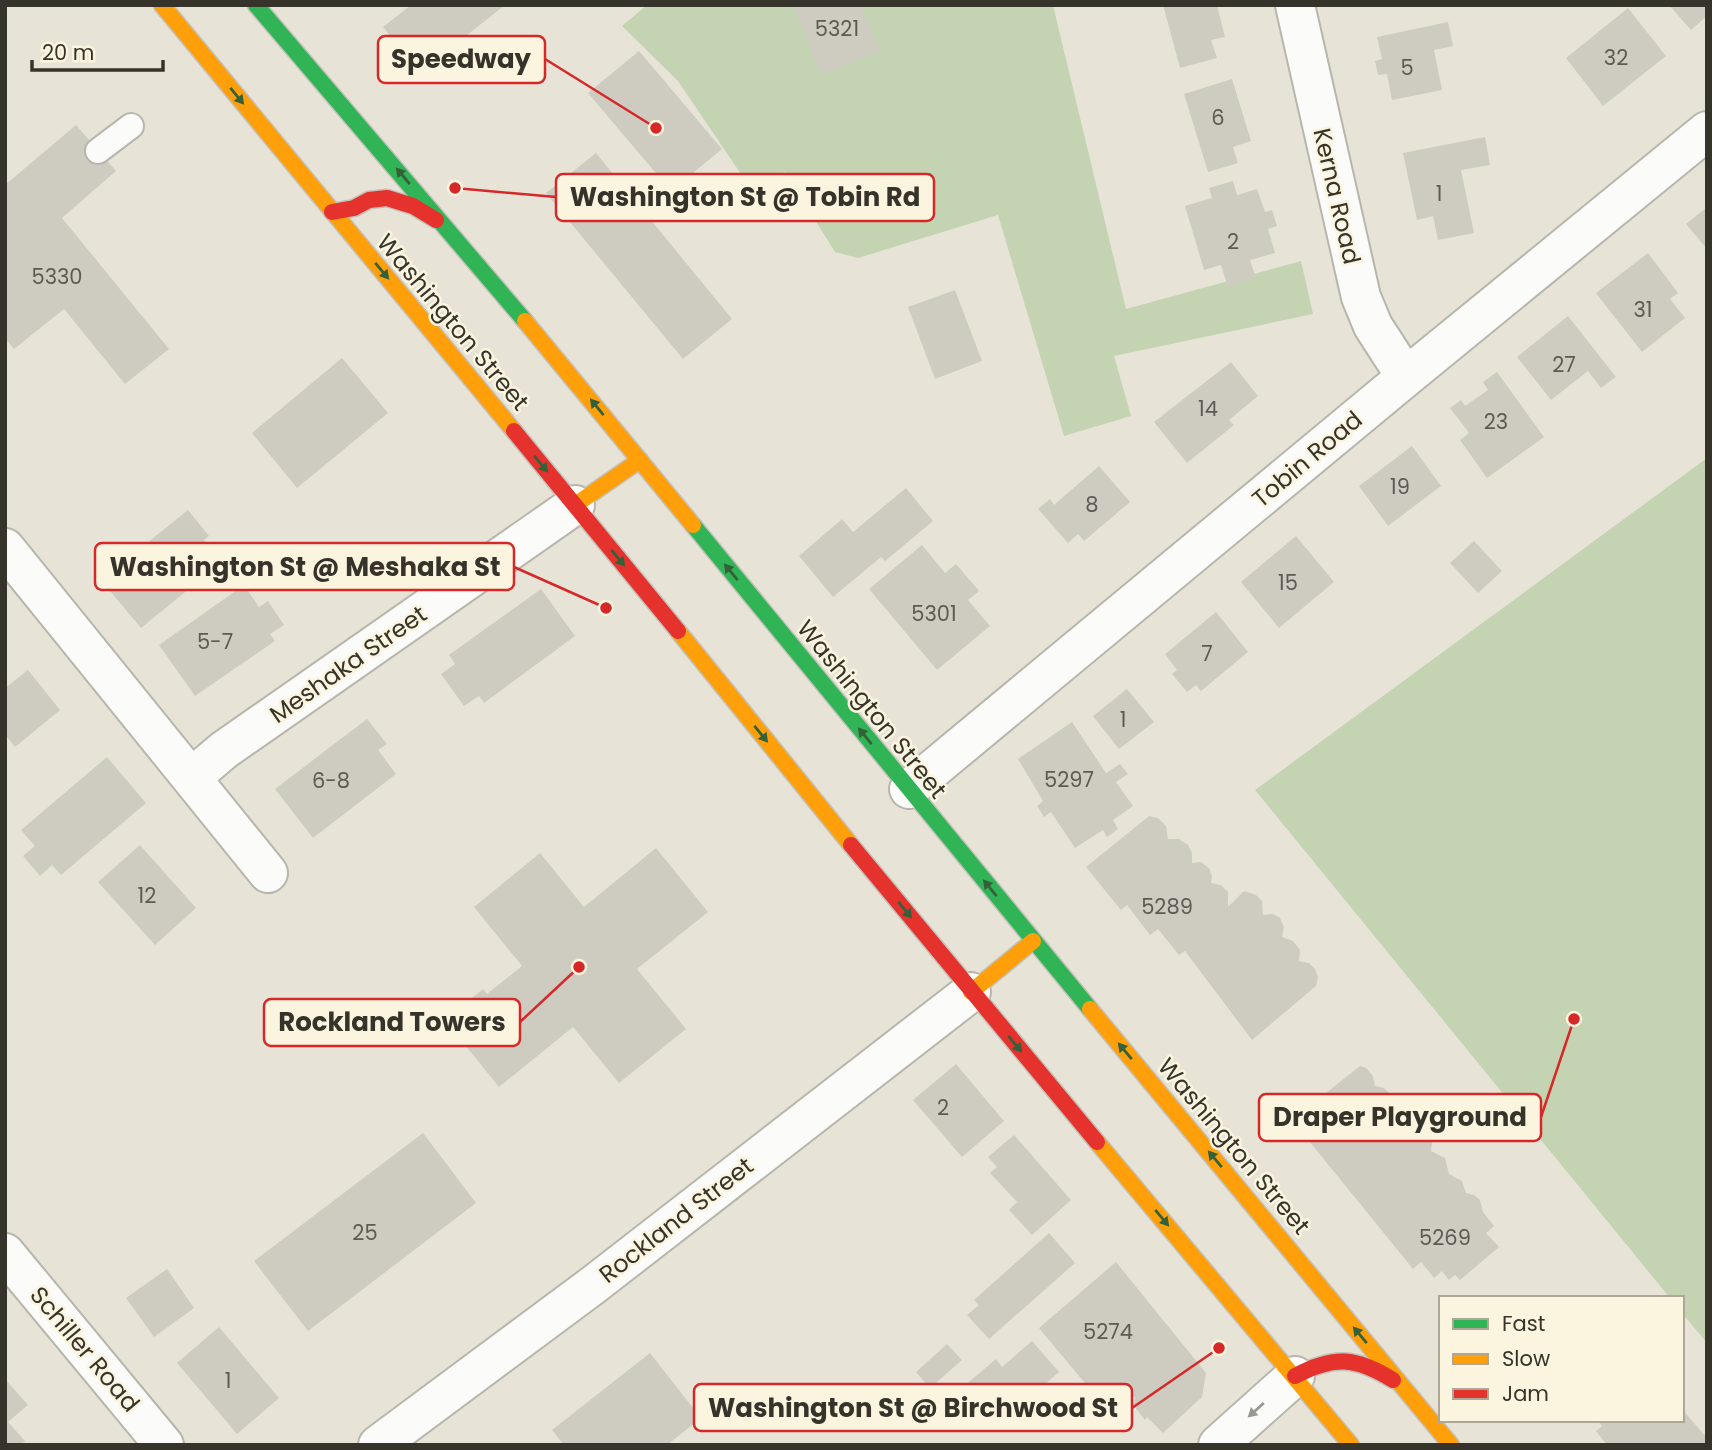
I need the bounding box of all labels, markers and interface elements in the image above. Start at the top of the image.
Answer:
house number: 5321 [815,14,859,43]
scale bar [32,28,163,72]
callout: Speedway [378,36,545,83]
text: 20 m [42,38,95,67]
text: Speedway [391,41,532,77]
house number: 32 [1604,43,1628,72]
house number: 5 [1400,53,1414,82]
one-way arrow [229,87,244,104]
house number: 6 [1211,103,1225,132]
street label: Kerna Road [1305,125,1369,267]
one-way arrow [395,167,411,185]
callout: Washington St @ Tobin Rd [556,174,934,221]
text: Washington St @ Tobin Rd [570,179,920,215]
house number: 1 [1436,179,1442,208]
street label: Washington Street [369,227,537,417]
house number: 2 [1227,227,1239,256]
house number: 5330 [31,262,83,291]
one-way arrow [374,262,390,280]
house number: 31 [1633,295,1653,324]
house number: 27 [1552,350,1576,379]
house number: 14 [1198,394,1218,423]
one-way arrow [590,398,605,415]
street label: Tobin Road [1245,403,1369,515]
house number: 23 [1484,407,1508,436]
one-way arrow [533,455,548,472]
house number: 19 [1390,472,1410,501]
house number: 8 [1085,490,1099,519]
callout: Washington St @ Meshaka St [95,543,514,590]
one-way arrow [610,548,625,566]
text: Washington St @ Meshaka St [109,549,501,585]
one-way arrow [724,563,739,581]
house number: 15 [1278,568,1298,597]
street label: Meshaka Street [263,597,433,731]
house number: 5301 [911,599,957,628]
street label: Washington Street [790,613,954,805]
house number: 5-7 [197,627,233,656]
house number: 7 [1201,639,1213,668]
house number: 1 [1120,705,1126,734]
one-way arrow [754,725,769,743]
one-way arrow [858,728,873,745]
house number: 5297 [1044,765,1094,794]
house number: 6-8 [312,766,350,795]
one-way arrow [982,879,997,897]
house number: 12 [138,881,156,910]
house number: 5289 [1141,892,1193,921]
one-way arrow [897,902,912,919]
callout: Rockland Towers [264,999,520,1046]
text: Rockland Towers [278,1004,506,1040]
one-way arrow [1007,1036,1022,1053]
one-way arrow [1118,1042,1133,1059]
street label: Washington Street [1150,1051,1318,1241]
house number: 2 [937,1093,949,1122]
callout: Draper Playground [1259,1094,1541,1141]
text: Draper Playground [1273,1099,1527,1135]
street label: Rockland Street [592,1149,760,1291]
one-way arrow [1208,1151,1223,1169]
one-way arrow [1154,1209,1170,1227]
house number: 25 [352,1218,378,1247]
house number: 5269 [1419,1223,1471,1252]
street label: Schiller Road [23,1279,147,1419]
legend [1439,1296,1684,1422]
text: Fast [1502,1309,1545,1338]
house number: 5274 [1083,1317,1133,1346]
one-way arrow [1353,1326,1368,1343]
text: Slow [1502,1344,1550,1373]
house number: 1 [225,1366,231,1395]
text: Jam [1502,1379,1549,1408]
callout: Washington St @ Birchwood St [694,1384,1132,1431]
text: Washington St @ Birchwood St [708,1390,1118,1426]
one-way arrow [1247,1402,1265,1418]

